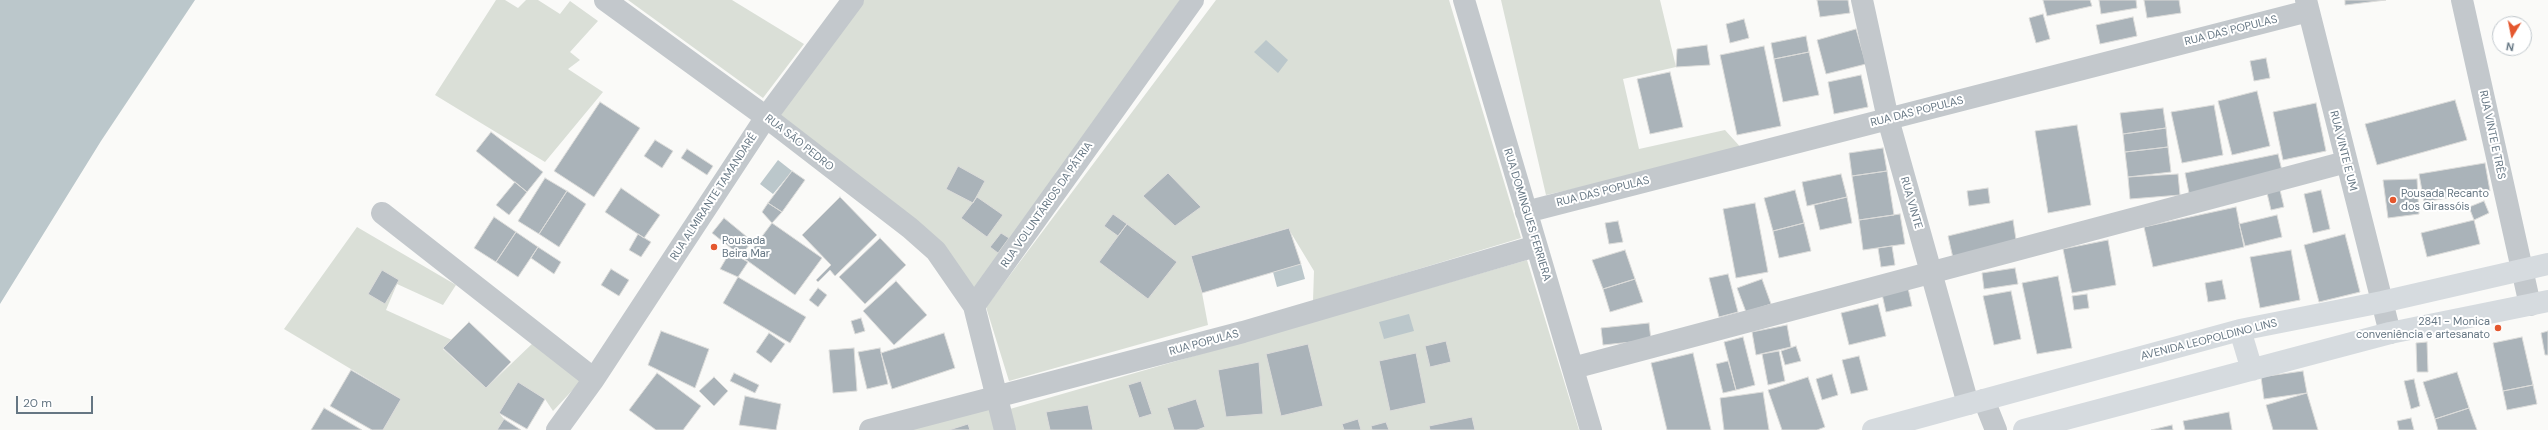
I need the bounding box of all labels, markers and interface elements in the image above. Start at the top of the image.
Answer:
street label: RUA DAS POPULAS [2183,13,2279,49]
north arrow [2492,16,2532,56]
text: N [2505,39,2515,54]
street label: RUA VINTE E TRÊS [2476,89,2508,181]
street label: RUA DAS POPULAS [1869,94,1965,130]
street label: RUA VINTE E UM [2327,110,2359,192]
street label: RUA SÃO PEDRO [762,112,836,174]
street label: RUA ALMIRANTE TAMANDARÉ [668,131,760,263]
street label: RUA VOLUNTÁRIOS DA PÁTRIA [998,139,1096,271]
street label: RUA DOMINGUES FERRIERA [1501,147,1553,283]
street label: RUA DAS POPULAS [1555,174,1651,210]
street label: RUA VINTE [1897,175,1925,231]
place label: Pousada Recanto dos Girassóis [2401,187,2489,213]
marker: Pousada Recanto dos Girassóis [2388,195,2398,205]
place label: Pousada Beira Mar [722,234,770,260]
marker: Pousada Beira Mar [709,242,719,252]
place label: 2841 - Monica conveniência e artesanato [2356,315,2490,341]
street label: AVENIDA LEOPOLDINO LINS [2139,317,2279,363]
marker: 2841 - Monica conveniência e artesanato [2493,323,2503,333]
street label: RUA POPULAS [1168,327,1240,359]
scale bar [18,388,95,414]
text: 20 m [23,395,52,411]

